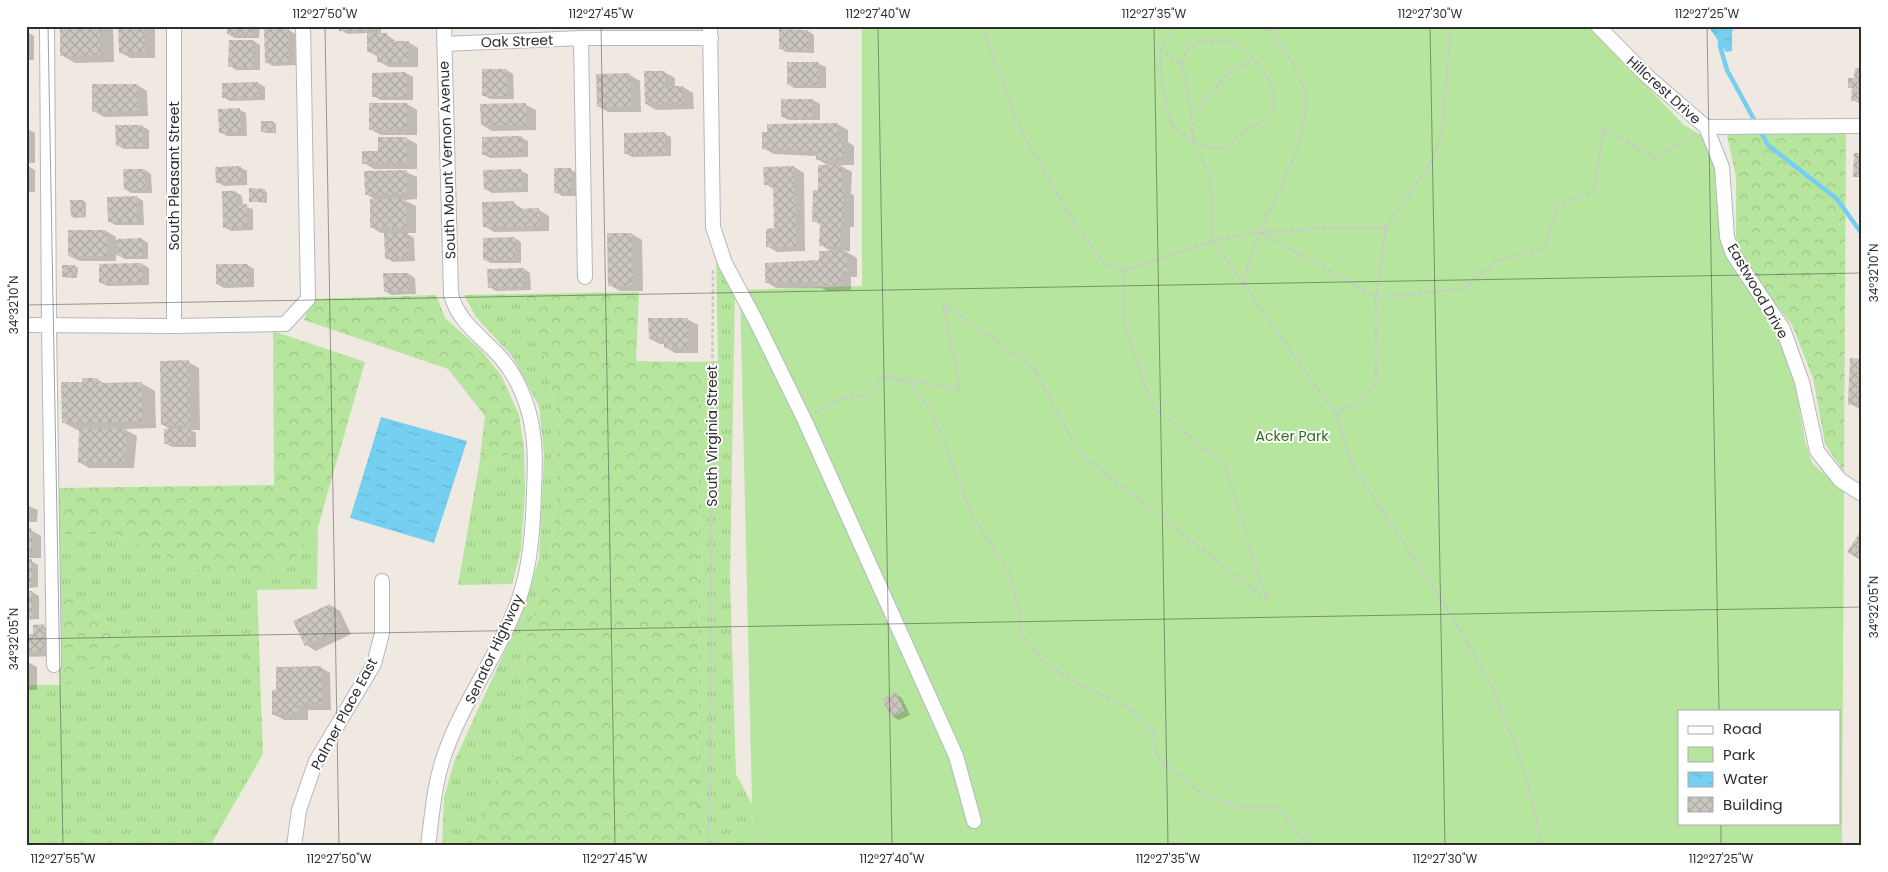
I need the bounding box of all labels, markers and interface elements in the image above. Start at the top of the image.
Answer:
text: 112°27'50"W [292,5,358,22]
text: 112°27'45"W [568,5,634,22]
text: 112°27'40"W [845,5,911,22]
text: 112°27'35"W [1122,5,1187,22]
text: 112°27'30"W [1398,5,1463,22]
text: 112°27'25"W [1675,5,1740,22]
street label: Oak Street [480,30,554,52]
street label: Hillcrest Drive [1623,51,1706,129]
street label: South Mount Vernon Avenue [434,60,460,259]
street label: South Pleasant Street [164,101,184,251]
street label: Eastwood Drive [1723,240,1794,343]
text: 34°32'10"N [1865,244,1882,302]
text: 34°32'10"N [5,276,22,334]
street label: South Virginia Street [702,365,722,507]
park label: Acker Park [1256,426,1329,446]
text: 34°32'05"N [1865,576,1882,638]
street label: Senator Highway [460,591,528,707]
text: 34°32'05"N [5,608,22,670]
street label: Palmer Place East [306,655,382,773]
legend [1678,710,1840,824]
text: Road [1723,718,1762,739]
text: Park [1723,744,1755,765]
text: Water [1723,768,1769,789]
text: Building [1723,794,1783,815]
text: 112°27'55"W [30,850,96,867]
text: 112°27'50"W [306,850,372,867]
text: 112°27'45"W [582,850,648,867]
text: 112°27'40"W [859,850,925,867]
text: 112°27'35"W [1136,850,1201,867]
text: 112°27'30"W [1413,850,1478,867]
text: 112°27'25"W [1689,850,1754,867]

